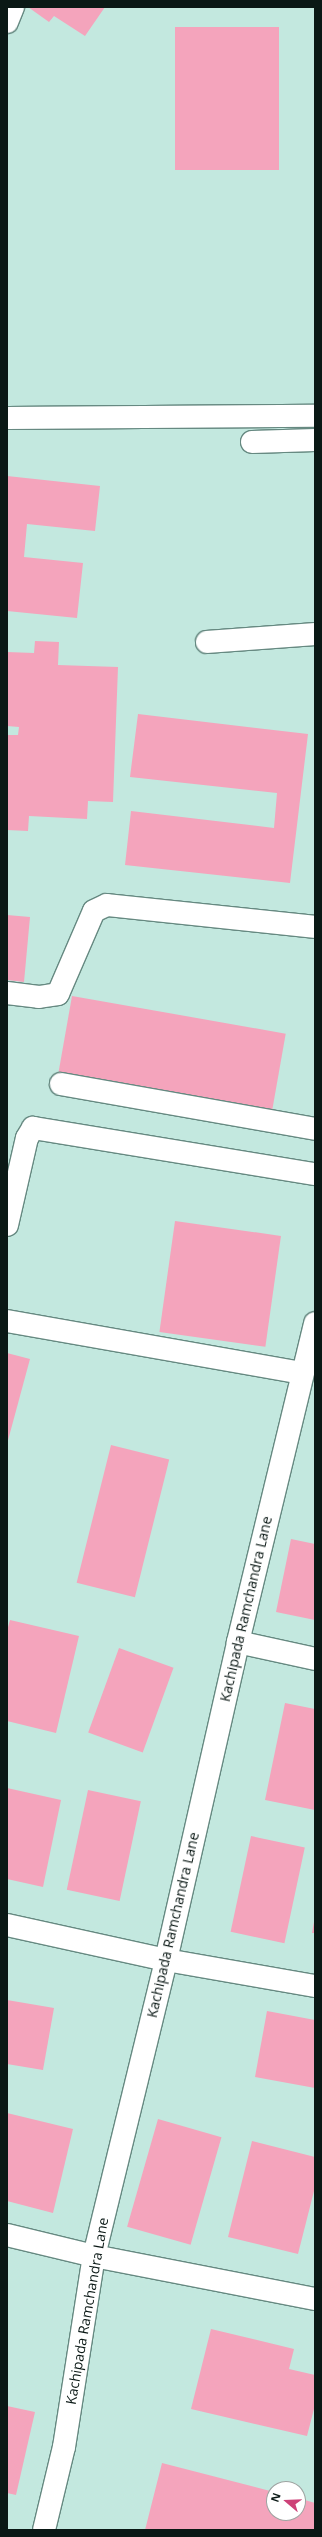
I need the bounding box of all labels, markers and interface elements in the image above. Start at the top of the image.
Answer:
street label: Kachipada Ramchandra Lane [216,1515,276,1703]
street label: Kachipada Ramchandra Lane [143,1831,203,2019]
street label: Kachipada Ramchandra Lane [62,2216,112,2406]
north arrow [266,2481,306,2521]
text: N [267,2491,284,2504]

